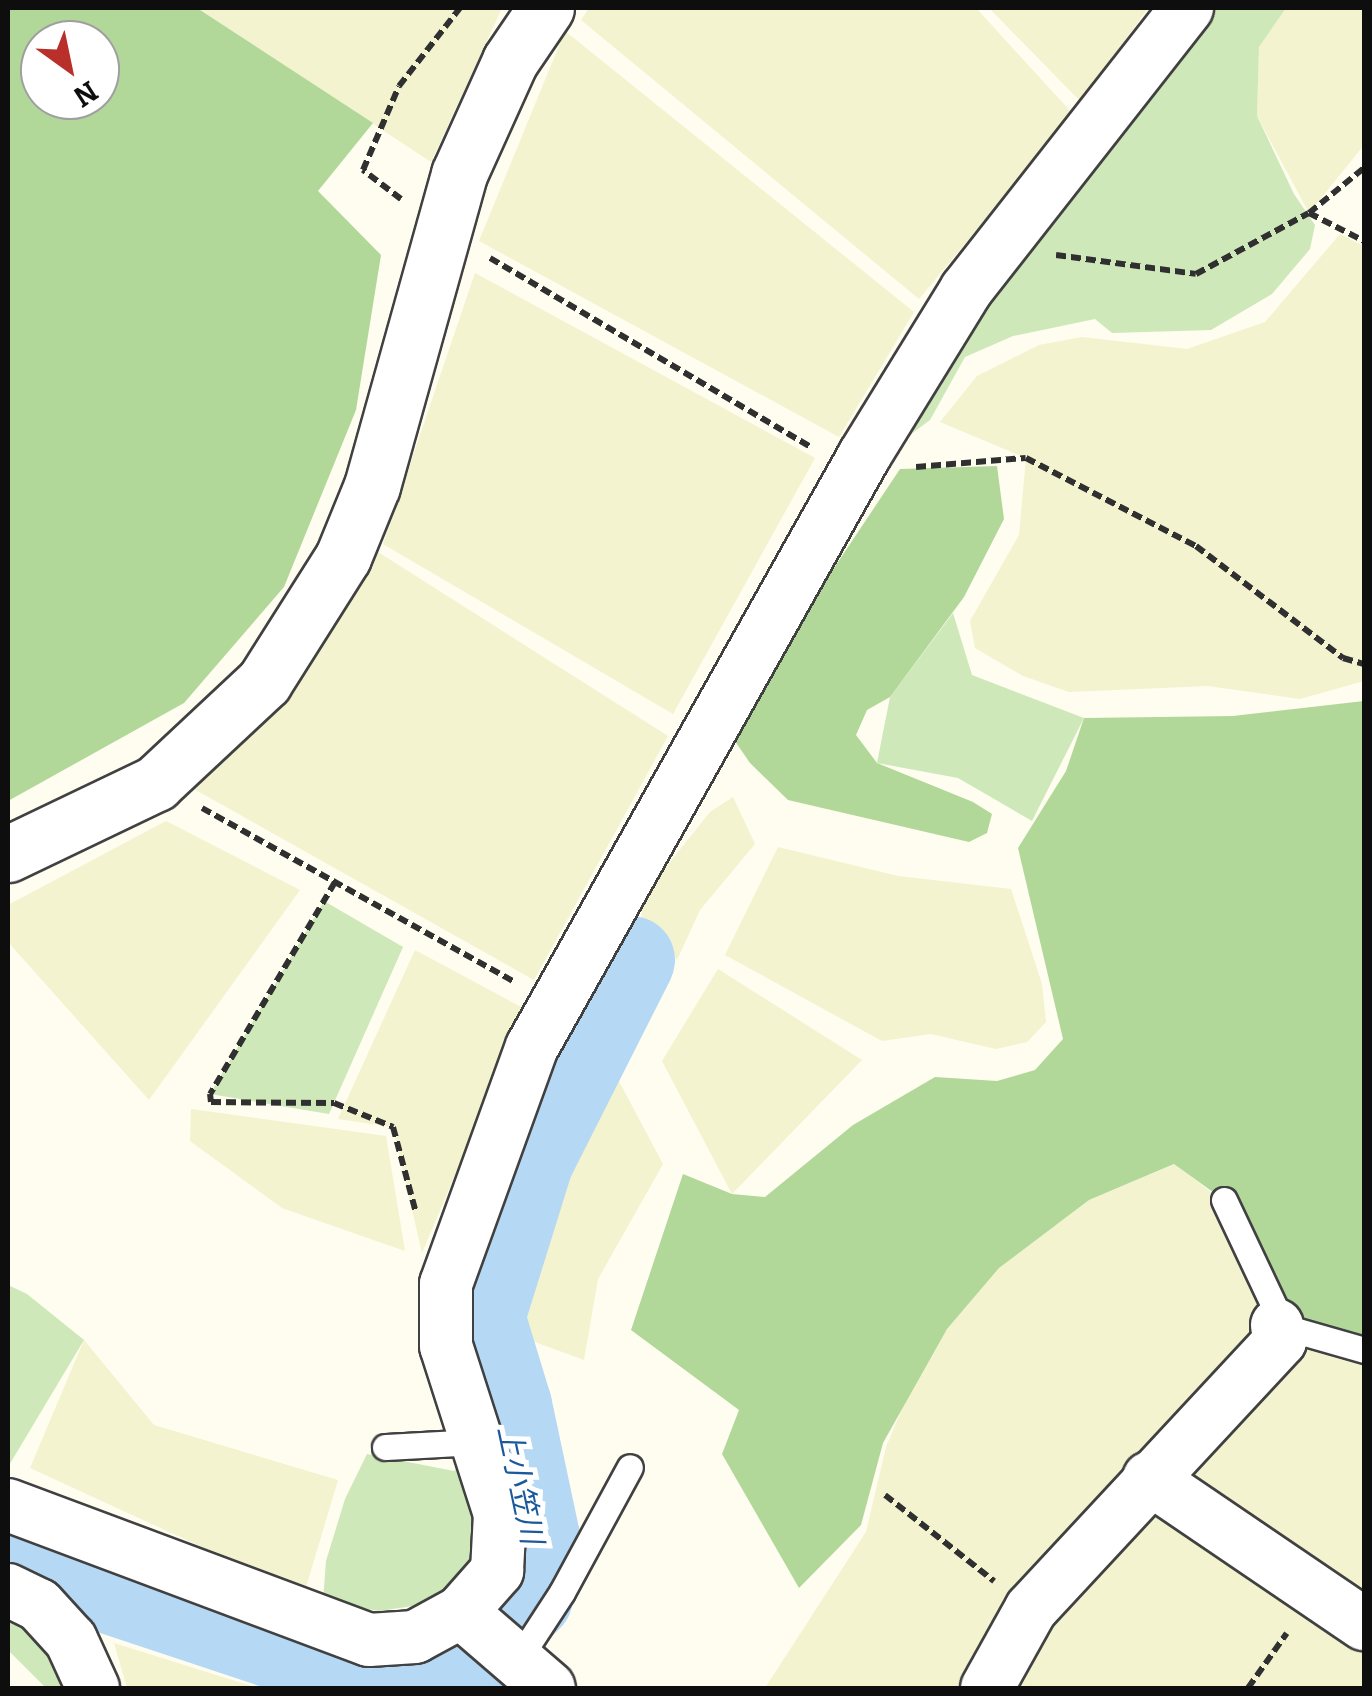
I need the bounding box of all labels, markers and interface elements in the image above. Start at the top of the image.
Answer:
north arrow [20,20,120,120]
text: N [67,74,104,114]
water label: 上小笠川 [490,1423,550,1547]

